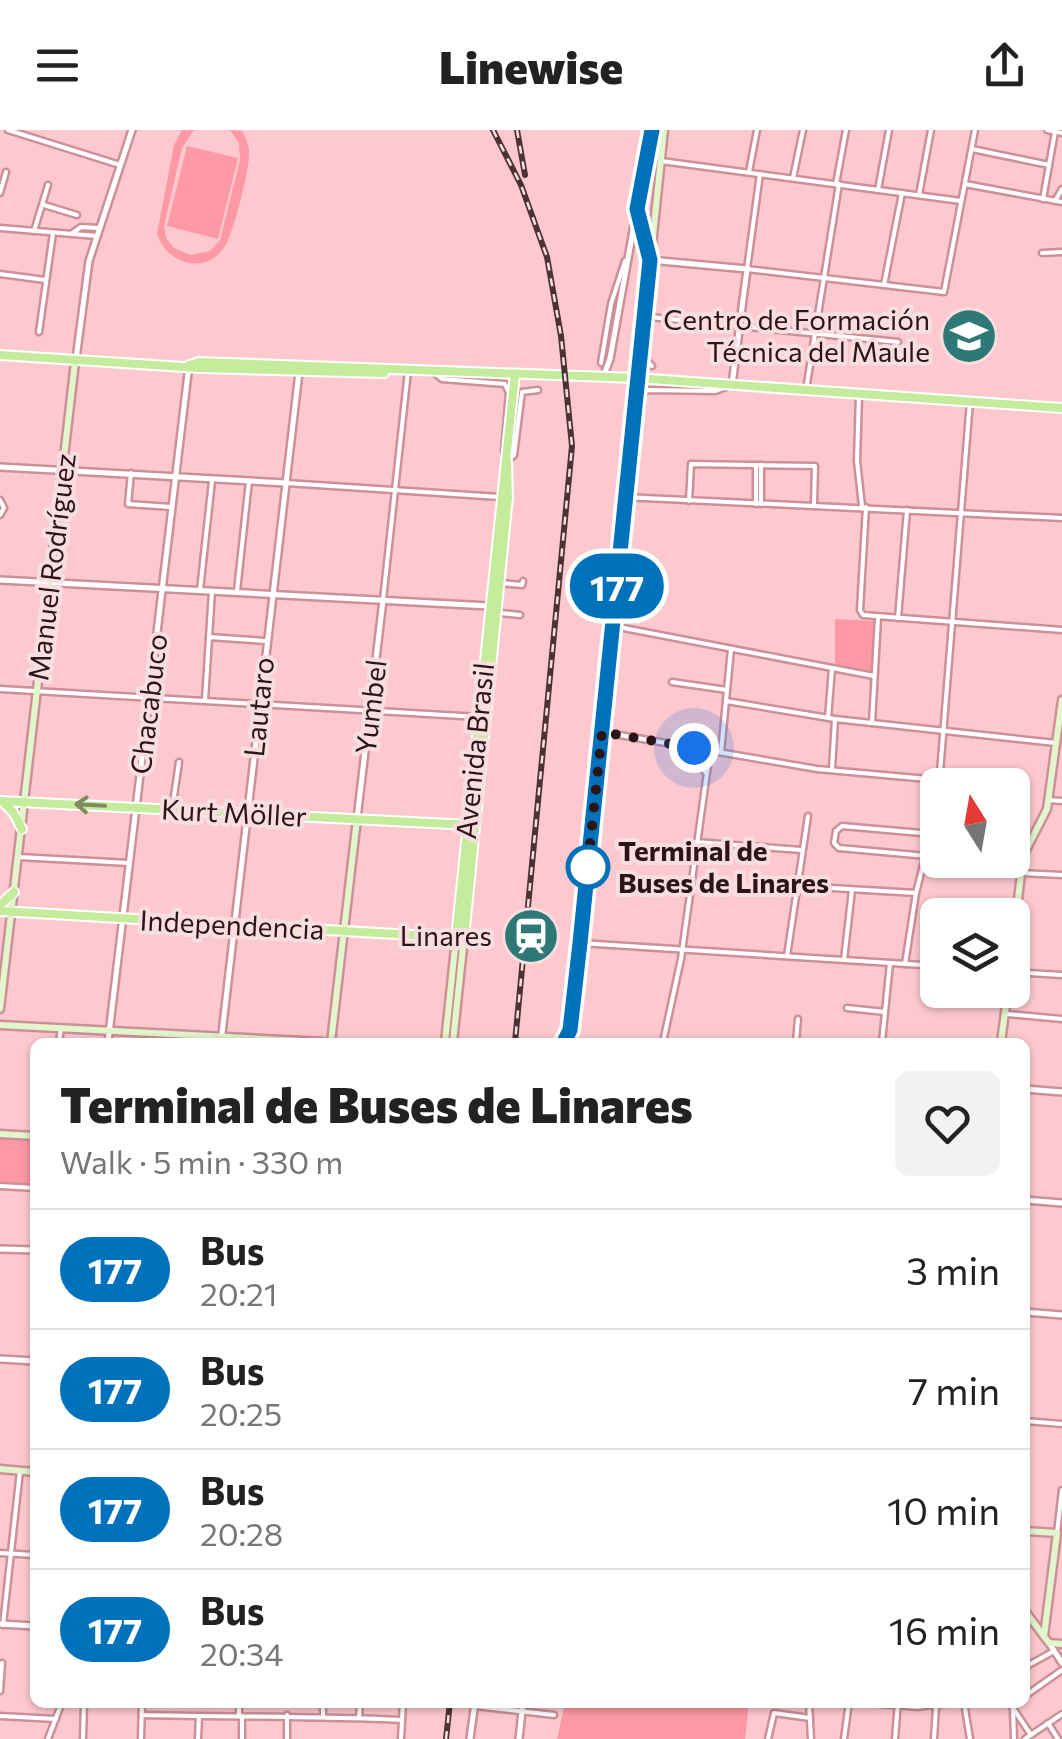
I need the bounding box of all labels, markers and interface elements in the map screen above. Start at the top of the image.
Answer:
icon: menu [30,38,85,93]
text: Linewise [439,38,623,93]
icon: share [977,38,1032,93]
place label: Centro de Formación Técnica del Maule [663,302,930,368]
school or university icon: Centro de Formación Técnica del Maule [939,306,999,366]
street label: Manuel Rodríguez [20,451,82,682]
line badge: 177 [560,554,674,618]
text: 177 [590,565,644,608]
street label: Chacabuco [123,632,173,776]
street label: Lautaro [236,655,280,758]
street label: Yumbel [347,658,393,756]
street label: Avenida Brasil [448,661,500,841]
your location [669,723,719,773]
north arrow [920,768,1030,878]
map controls [920,768,1030,1008]
street label: Kurt Möller [160,791,308,833]
one-way arrow [75,796,107,815]
place label: Terminal de Buses de Linares [618,833,829,899]
marker: Terminal de Buses de Linares [567,846,609,888]
button: layers [920,898,1030,1008]
street label: Independencia [139,902,325,946]
station icon: Linares [501,906,561,966]
place label: Linares [400,918,492,952]
button: heart [895,1071,1000,1176]
text: Terminal de Buses de Linares [60,1074,693,1133]
text: Walk · 5 min · 330 m [60,1141,343,1181]
text: Bus [200,1226,265,1273]
text: 3 min [906,1246,1000,1293]
text: 177 [88,1248,142,1291]
text: 20:21 [200,1273,278,1313]
text: Bus [200,1346,265,1393]
text: 7 min [908,1366,1000,1413]
text: 177 [88,1368,142,1411]
text: 20:25 [200,1393,282,1433]
text: Bus [200,1466,265,1513]
text: 10 min [887,1486,1000,1533]
text: 177 [88,1488,142,1531]
text: 20:28 [200,1513,283,1553]
text: Bus [200,1586,265,1633]
text: 16 min [889,1606,1000,1653]
text: 177 [88,1608,142,1651]
text: 20:34 [200,1633,284,1673]

